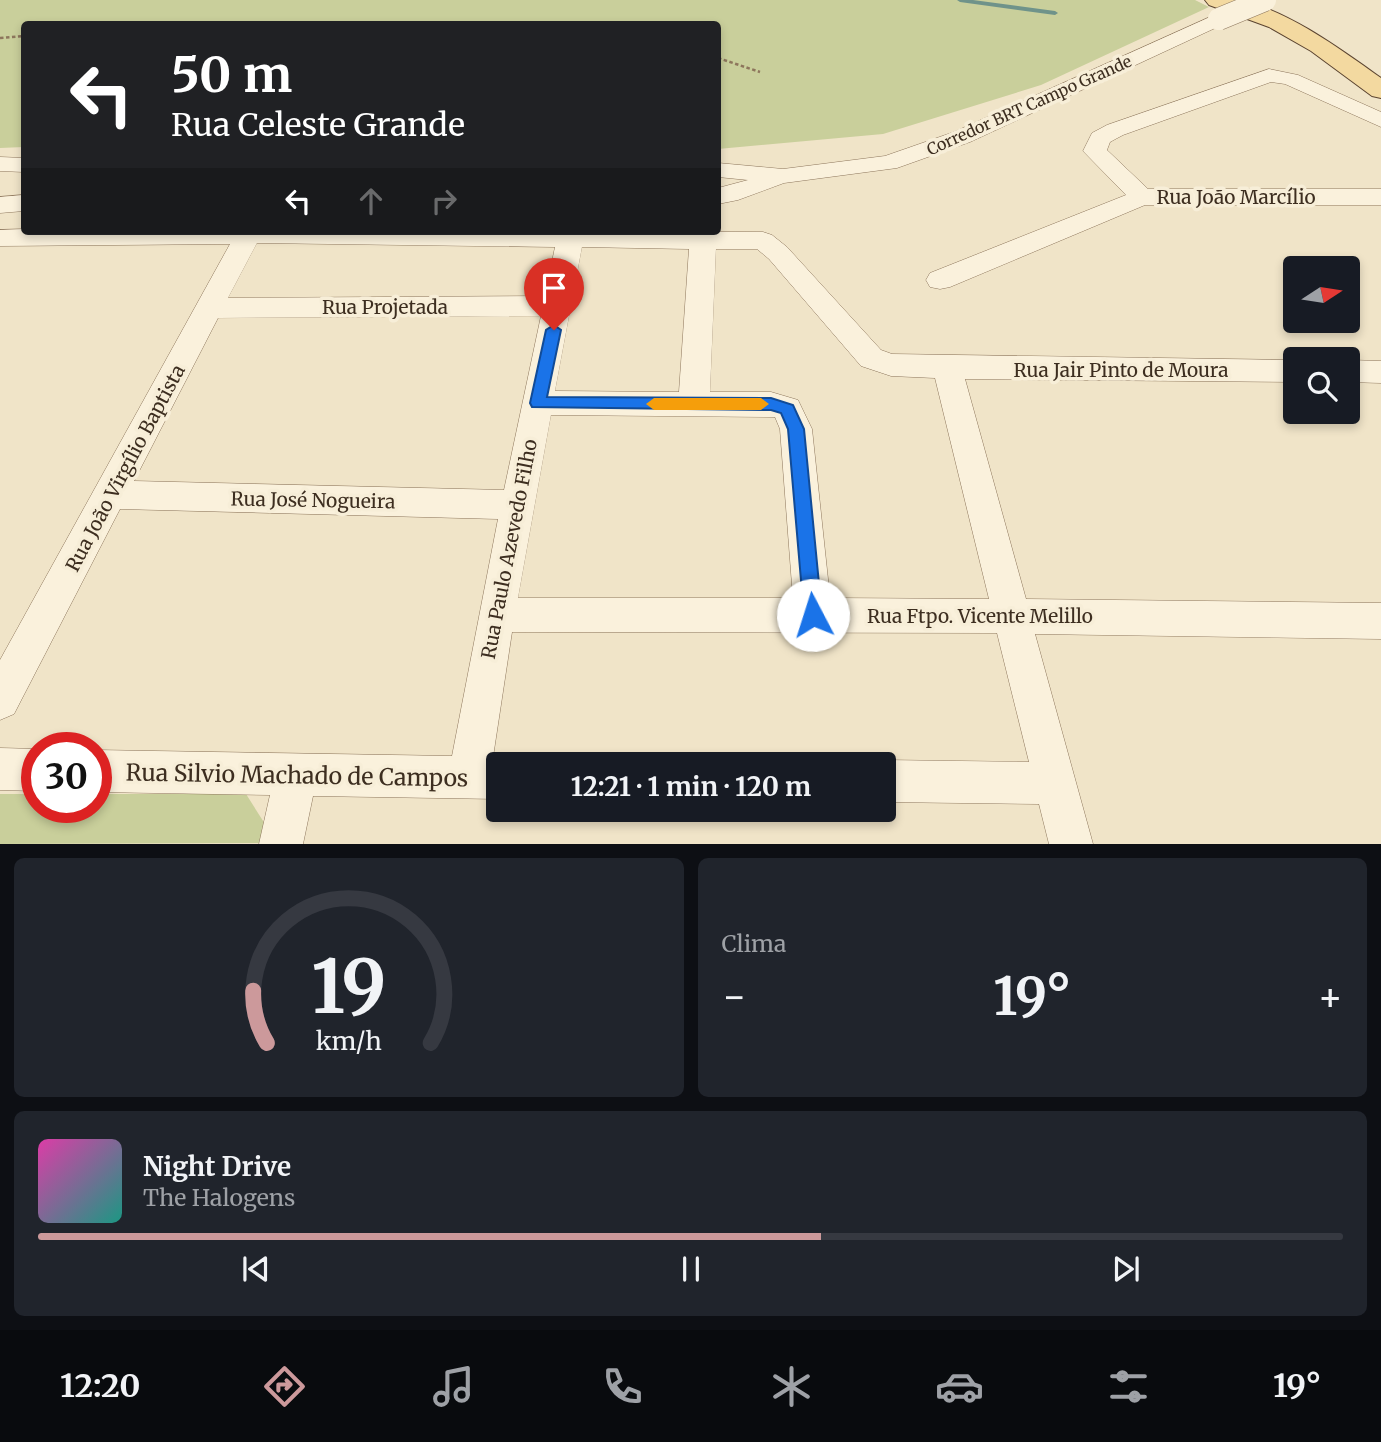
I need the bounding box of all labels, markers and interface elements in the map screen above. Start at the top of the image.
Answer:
text: 50 m [171,44,292,105]
icon: left [56,49,147,140]
street label: Corredor BRT Campo Grande [923,51,1135,159]
text: Rua Celeste Grande [171,105,465,145]
icon: left [279,182,317,220]
icon: ahead [352,182,390,220]
icon: right [425,182,463,220]
street label: Rua João Marcílio [1156,185,1316,209]
north arrow [1283,256,1360,332]
map controls [1283,256,1360,424]
pin [524,258,584,330]
icon: arrive [535,269,573,307]
street label: Rua Projetada [322,295,448,319]
button: search [1283,347,1360,424]
street label: Rua Jair Pinto de Moura [1014,358,1228,382]
street label: Rua João Virgílio Baptista [60,360,190,576]
street label: Rua Paulo Azevedo Filho [476,437,542,661]
street label: Rua José Nogueira [230,487,396,513]
position arrow [776,578,850,652]
street label: Rua Ftpo. Vicente Melillo [867,604,1093,628]
speed limit sign: 30 [21,732,112,823]
street label: Rua Silvio Machado de Campos [125,758,469,792]
text: 12:21 · 1 min · 120 m [571,770,811,803]
text: Clima [722,929,786,958]
text: 19 [311,942,386,1034]
text: 19° [993,964,1071,1029]
text: − [722,973,747,1020]
text: + [1318,973,1343,1020]
text: km/h [316,1025,382,1057]
text: Night Drive [143,1150,291,1183]
text: The Halogens [143,1183,295,1212]
icon: previous [237,1250,275,1288]
icon: pause [672,1250,710,1288]
icon: next [1107,1250,1145,1288]
icon: directions [260,1362,309,1411]
icon: music [429,1362,478,1411]
icon: phone [598,1362,647,1411]
icon: climate [767,1362,816,1411]
icon: car [935,1362,984,1411]
icon: filters [1104,1362,1153,1411]
text: 12:20 [60,1366,140,1406]
text: 19° [1273,1366,1321,1406]

